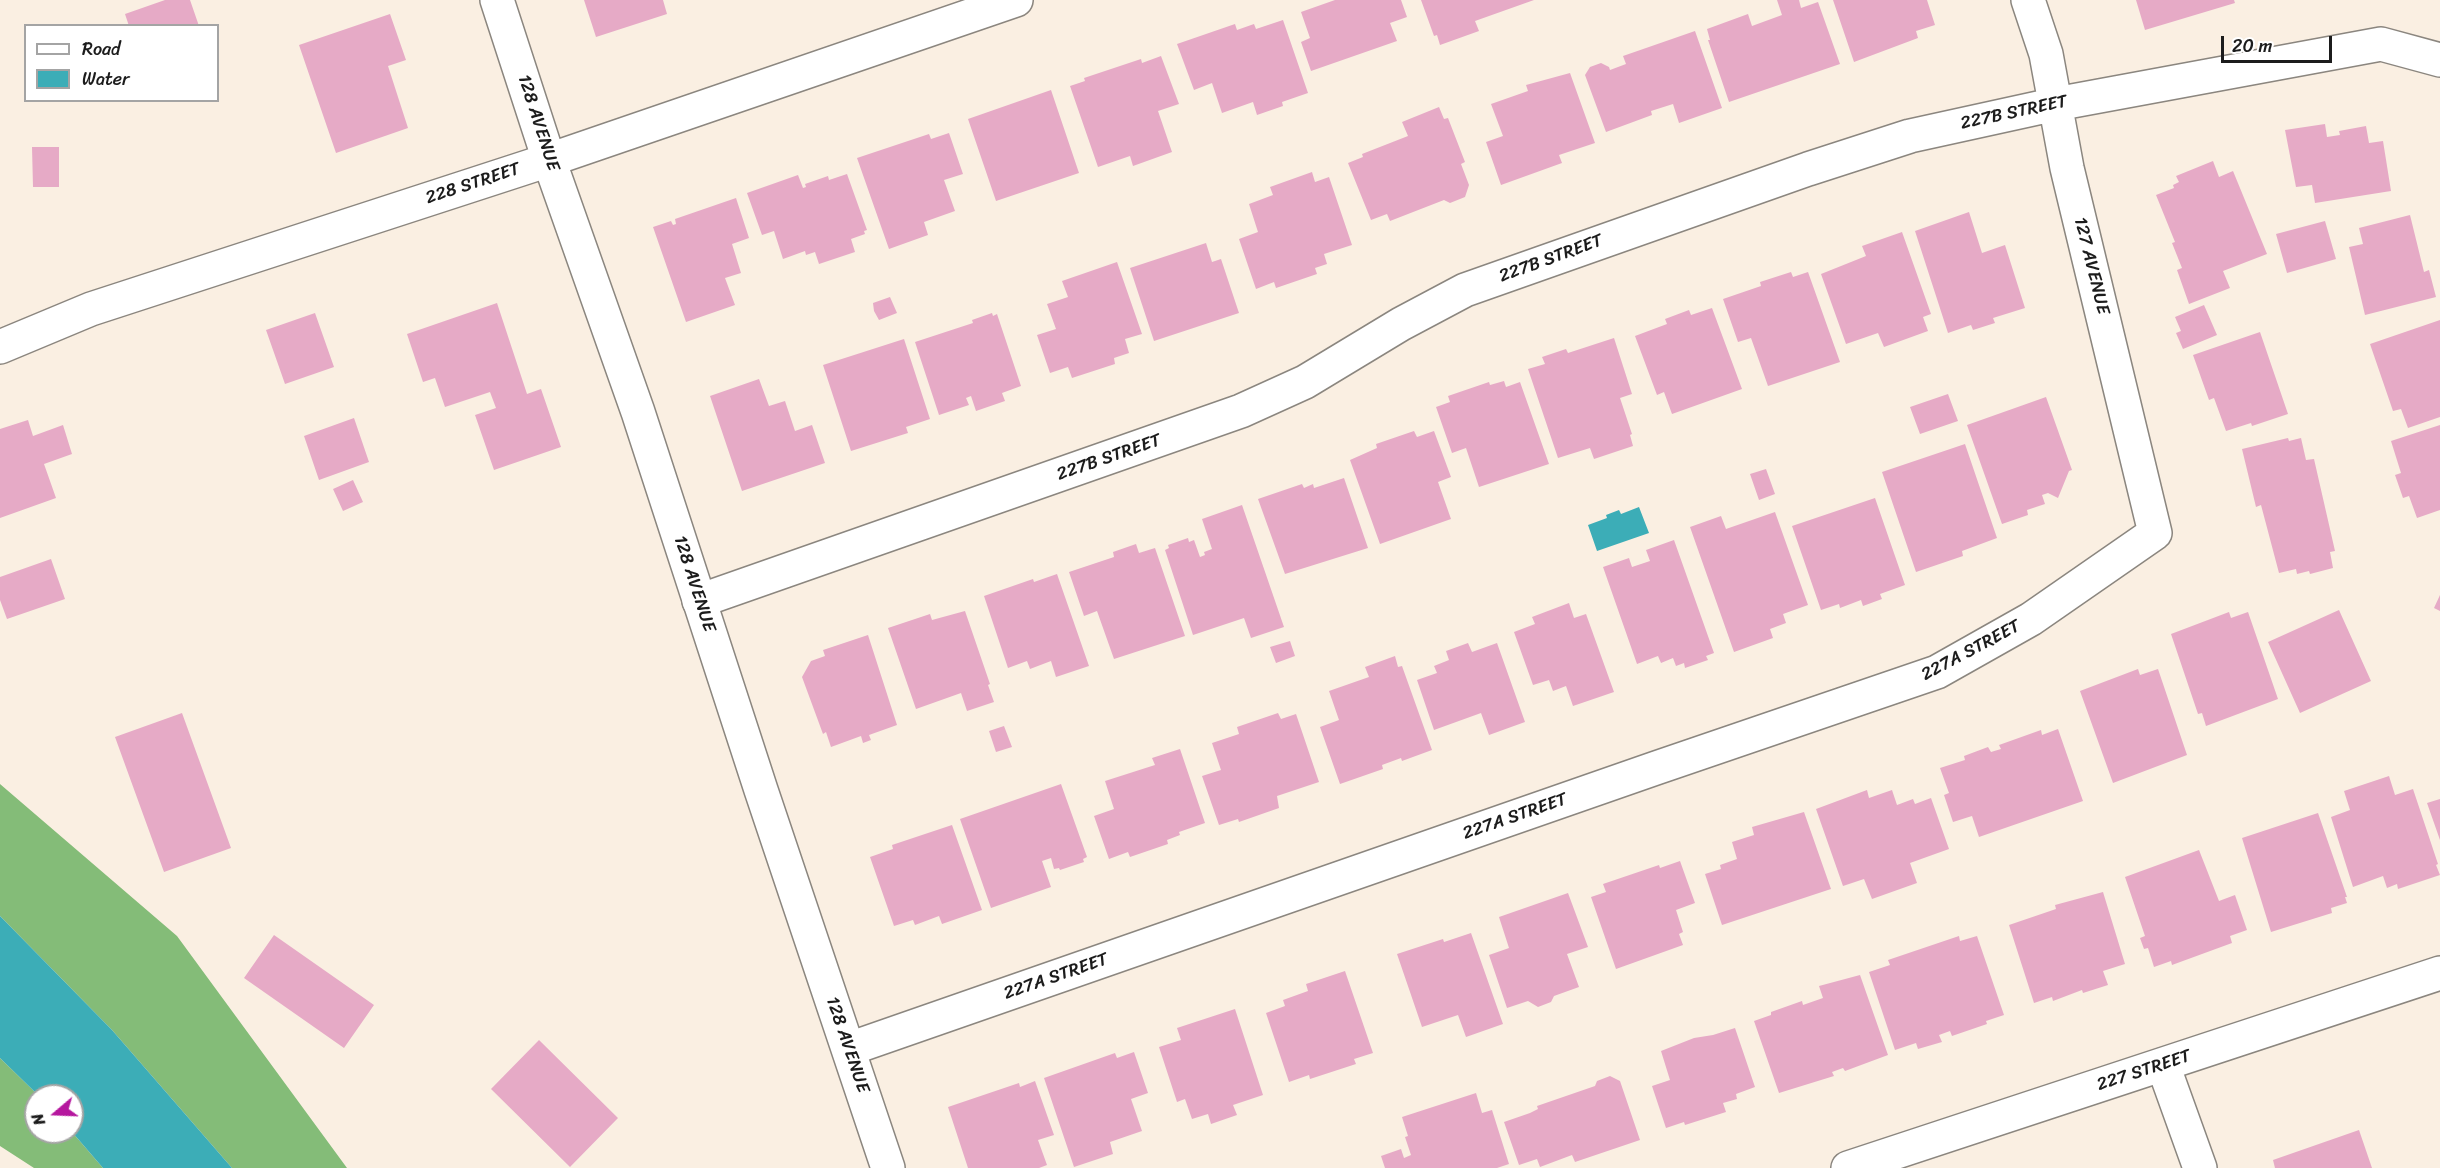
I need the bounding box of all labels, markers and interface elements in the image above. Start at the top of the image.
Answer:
legend [24,24,219,102]
scale bar [2224,24,2335,62]
text: 20 m [2232,30,2272,62]
text: Road [82,33,121,65]
text: Water [82,63,129,95]
street label: 128 AVENUE [512,72,564,174]
street label: 227B STREET [1959,91,2069,135]
street label: 228 STREET [423,159,523,209]
street label: 127 AVENUE [2068,215,2114,317]
street label: 227B STREET [1496,230,1606,288]
street label: 227B STREET [1054,430,1164,486]
street label: 128 AVENUE [668,533,720,635]
street label: 227A STREET [1918,616,2024,686]
street label: 227A STREET [1460,789,1570,845]
street label: 227A STREET [1001,949,1111,1005]
street label: 128 AVENUE [820,994,874,1096]
street label: 227 STREET [2094,1046,2194,1096]
north arrow [24,1084,84,1144]
text: N [23,1109,54,1129]

